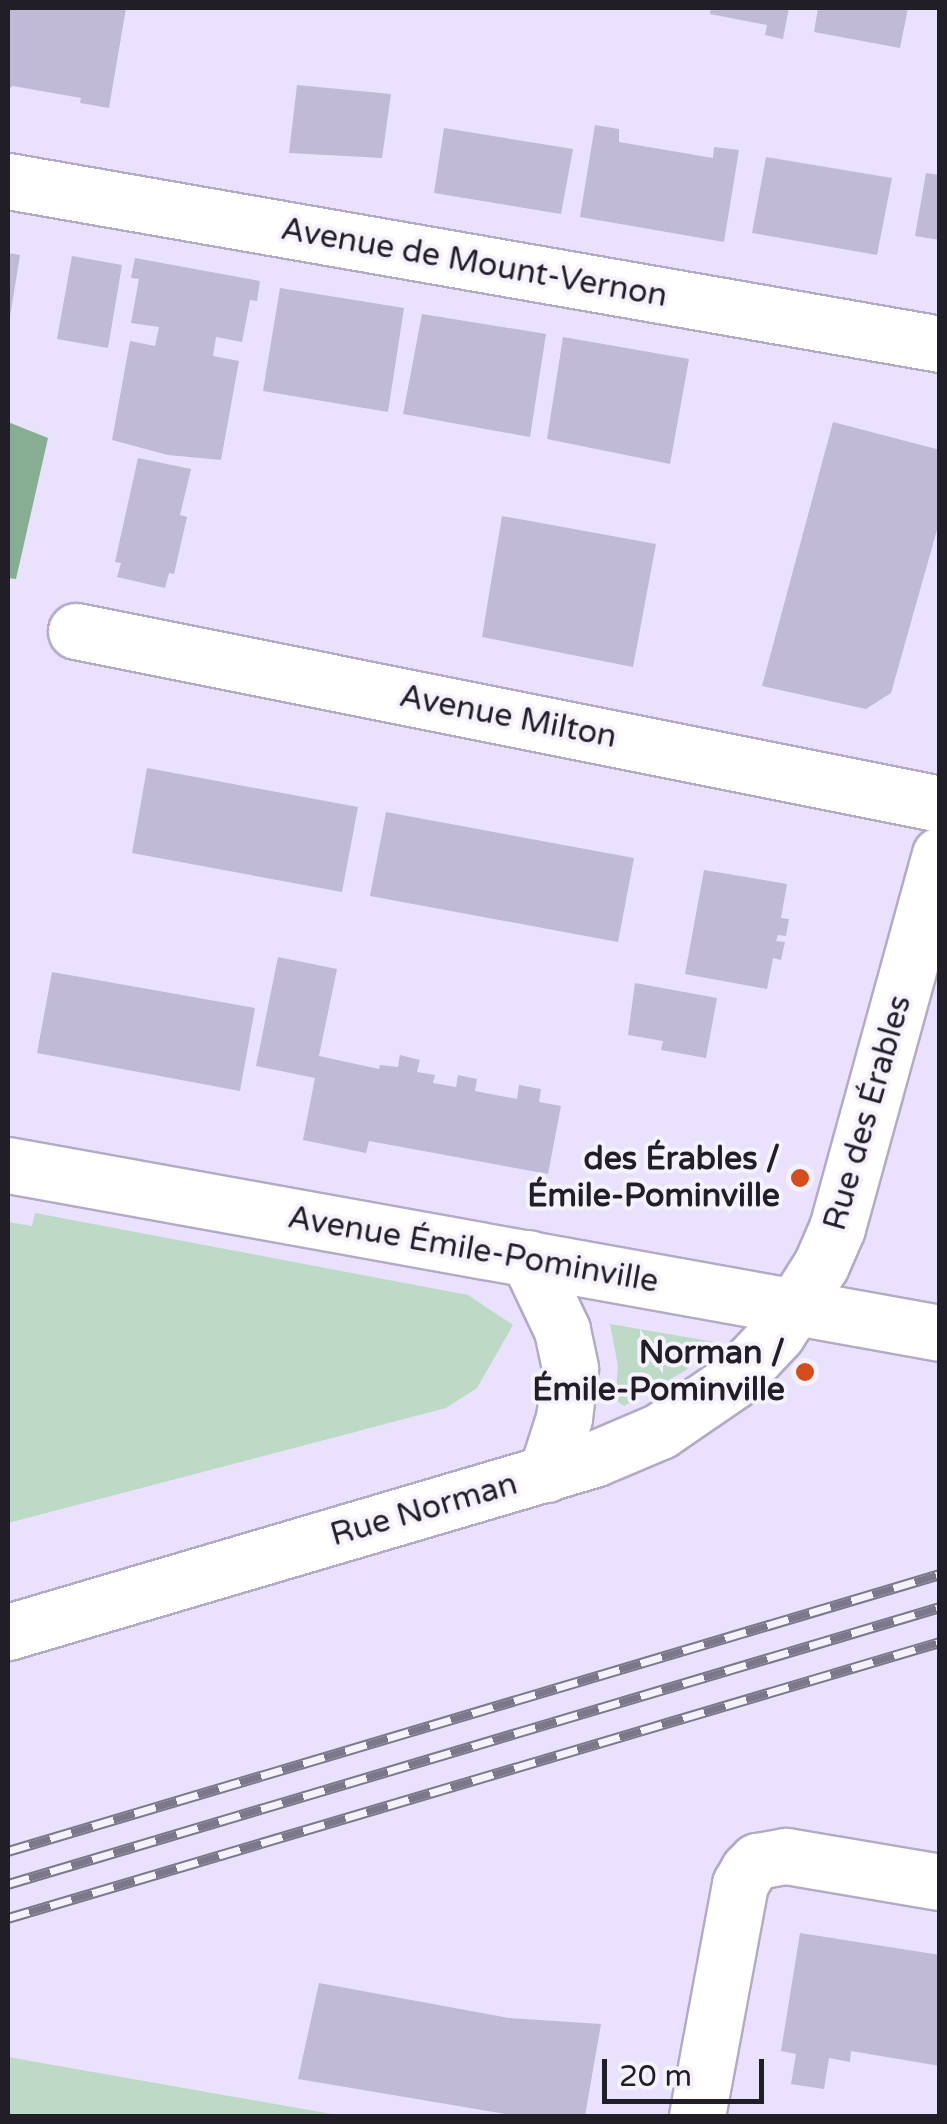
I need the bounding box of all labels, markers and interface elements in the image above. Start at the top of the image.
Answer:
street label: Avenue de Mount-Vernon [278,210,670,316]
street label: Avenue Milton [396,677,620,757]
street label: Rue des Érables [816,991,920,1235]
place label: des Érables / Émile-Pominville [527,1141,780,1216]
marker: des Érables / Émile-Pominville [789,1167,811,1189]
street label: Avenue Émile-Pominville [285,1198,661,1302]
place label: Norman / Émile-Pominville [532,1335,785,1410]
marker: Norman / Émile-Pominville [794,1361,816,1383]
street label: Rue Norman [326,1465,522,1555]
scale bar [607,2039,770,2101]
text: 20 m [619,2058,692,2095]

